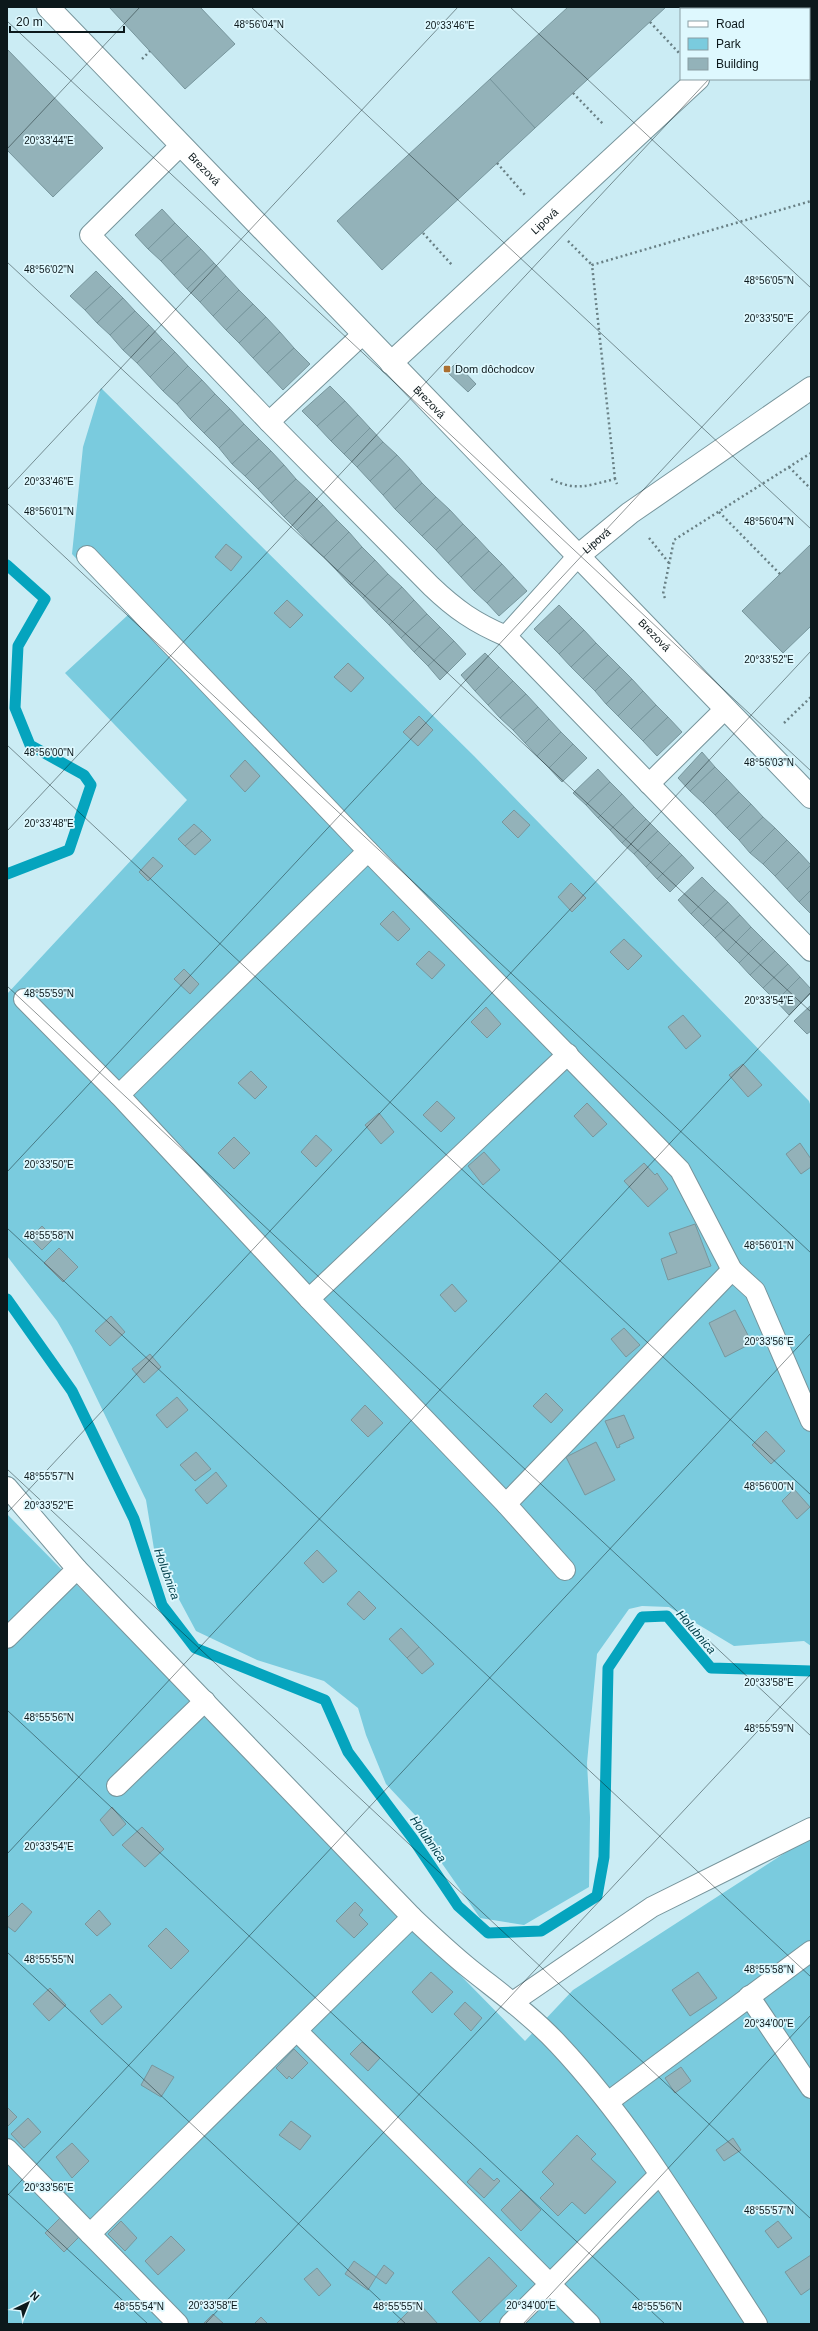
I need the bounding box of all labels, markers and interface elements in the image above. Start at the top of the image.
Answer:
scale bar [10,8,124,34]
legend [680,8,810,80]
text: 20 m [16,15,43,29]
text: Road [716,17,745,31]
text: 48°56'04"N [234,19,284,30]
text: 20°33'46"E [425,20,475,31]
text: Park [716,37,742,51]
text: Building [716,57,759,71]
text: 20°33'44"E [24,135,74,146]
street label: Brezová [186,150,223,188]
street label: Lipová [528,205,561,236]
text: 48°56'02"N [24,264,74,275]
text: 48°56'05"N [744,275,794,286]
text: 20°33'50"E [744,313,794,324]
place label: Dom dôchodcov [455,363,535,375]
marker: Dom dôchodcov [442,364,452,374]
street label: Brezová [411,383,448,421]
text: 20°33'46"E [24,476,74,487]
text: 48°56'01"N [24,506,74,517]
text: 48°56'04"N [744,516,794,527]
street label: Lipová [580,525,613,556]
street label: Brezová [636,616,673,654]
text: 20°33'52"E [744,654,794,665]
text: 48°56'00"N [24,747,74,758]
text: 48°56'03"N [744,757,794,768]
text: 20°33'48"E [24,818,74,829]
text: 48°55'59"N [24,988,74,999]
text: 20°33'54"E [744,995,794,1006]
text: 20°33'50"E [24,1159,74,1170]
text: 48°55'58"N [24,1230,74,1241]
text: 48°56'01"N [744,1240,794,1251]
text: 20°33'56"E [744,1336,794,1347]
text: 48°55'57"N [24,1471,74,1482]
text: 48°56'00"N [744,1481,794,1492]
text: 20°33'52"E [24,1500,74,1511]
water label: Holubnica [151,1547,183,1602]
water label: Holubnica [673,1607,719,1657]
text: 20°33'58"E [744,1677,794,1688]
text: 48°55'56"N [24,1712,74,1723]
text: 48°55'59"N [744,1723,794,1734]
water label: Holubnica [407,1813,449,1865]
text: 20°33'54"E [24,1841,74,1852]
text: 48°55'55"N [24,1954,74,1965]
text: 48°55'58"N [744,1964,794,1975]
text: 20°34'00"E [744,2018,794,2029]
text: 20°33'56"E [24,2182,74,2193]
text: 48°55'57"N [744,2205,794,2216]
north arrow [8,2283,48,2323]
text: N [28,2289,42,2303]
text: 20°33'58"E [188,2300,238,2311]
text: 20°34'00"E [506,2300,556,2311]
text: 48°55'54"N [114,2301,164,2312]
text: 48°55'55"N [373,2301,423,2312]
text: 48°55'56"N [632,2301,682,2312]

